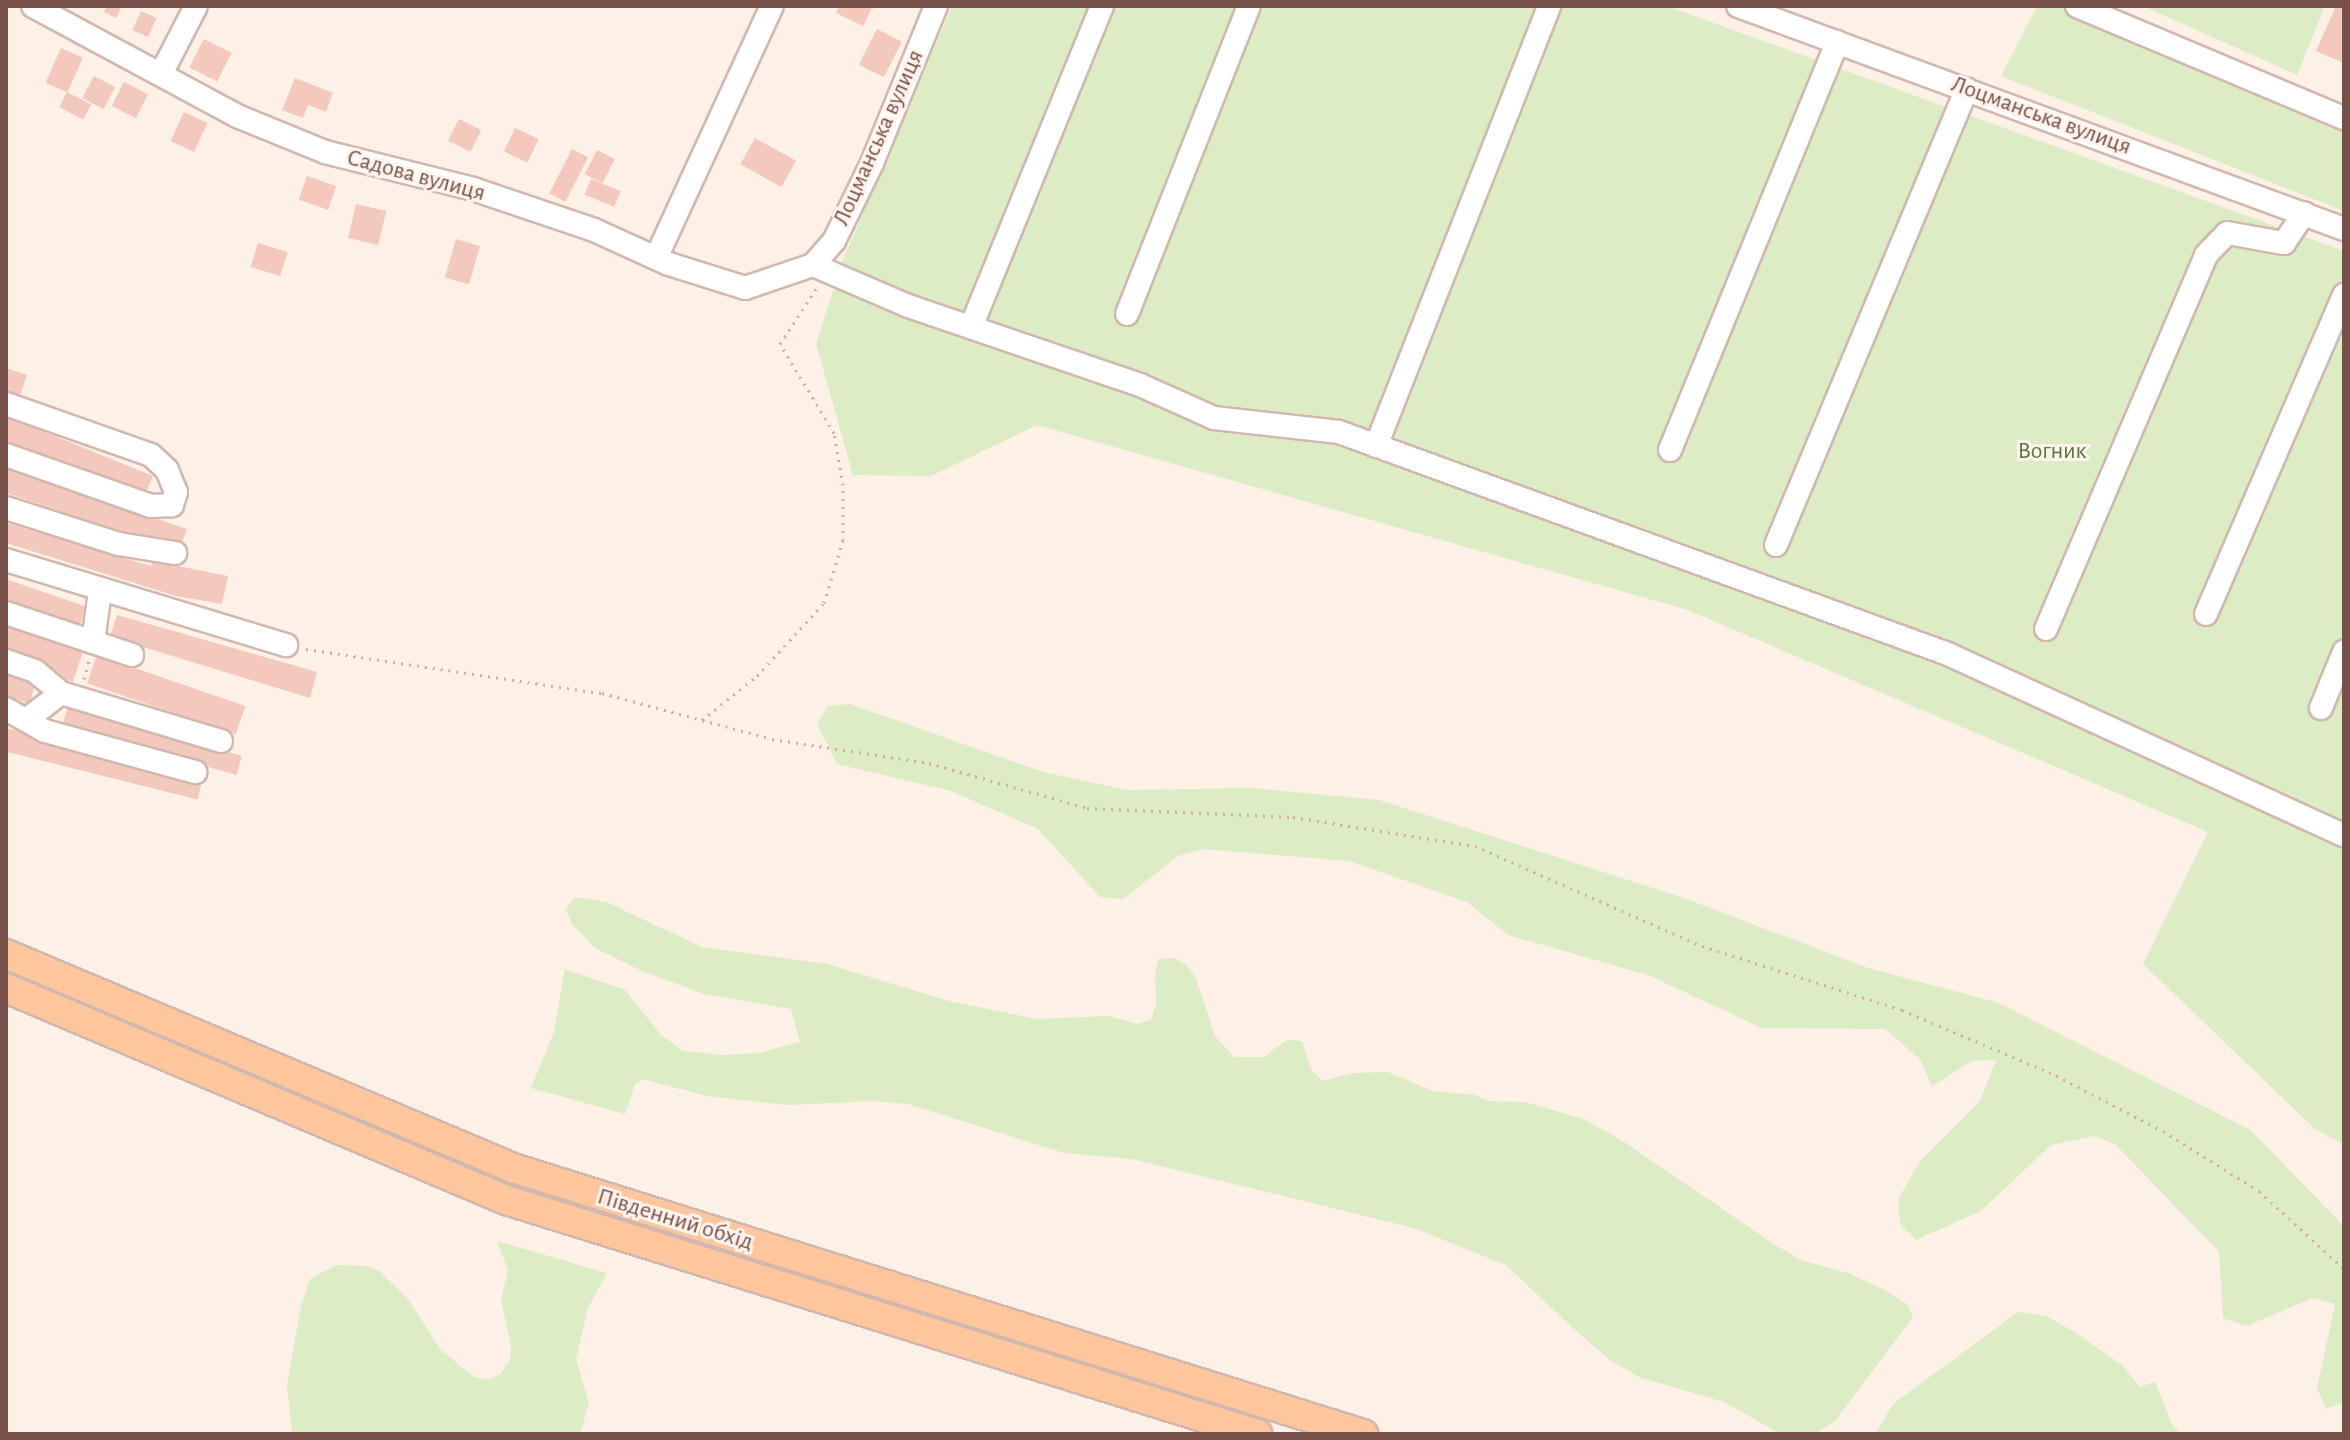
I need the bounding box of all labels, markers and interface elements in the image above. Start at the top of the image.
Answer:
street label: Лоцманська вулиця [827,46,931,230]
street label: Лоцманська вулиця [1947,70,2135,162]
street label: Садова вулиця [344,144,488,208]
park label: Вогник [2017,438,2087,466]
street label: Південний обхід [594,1183,756,1257]

